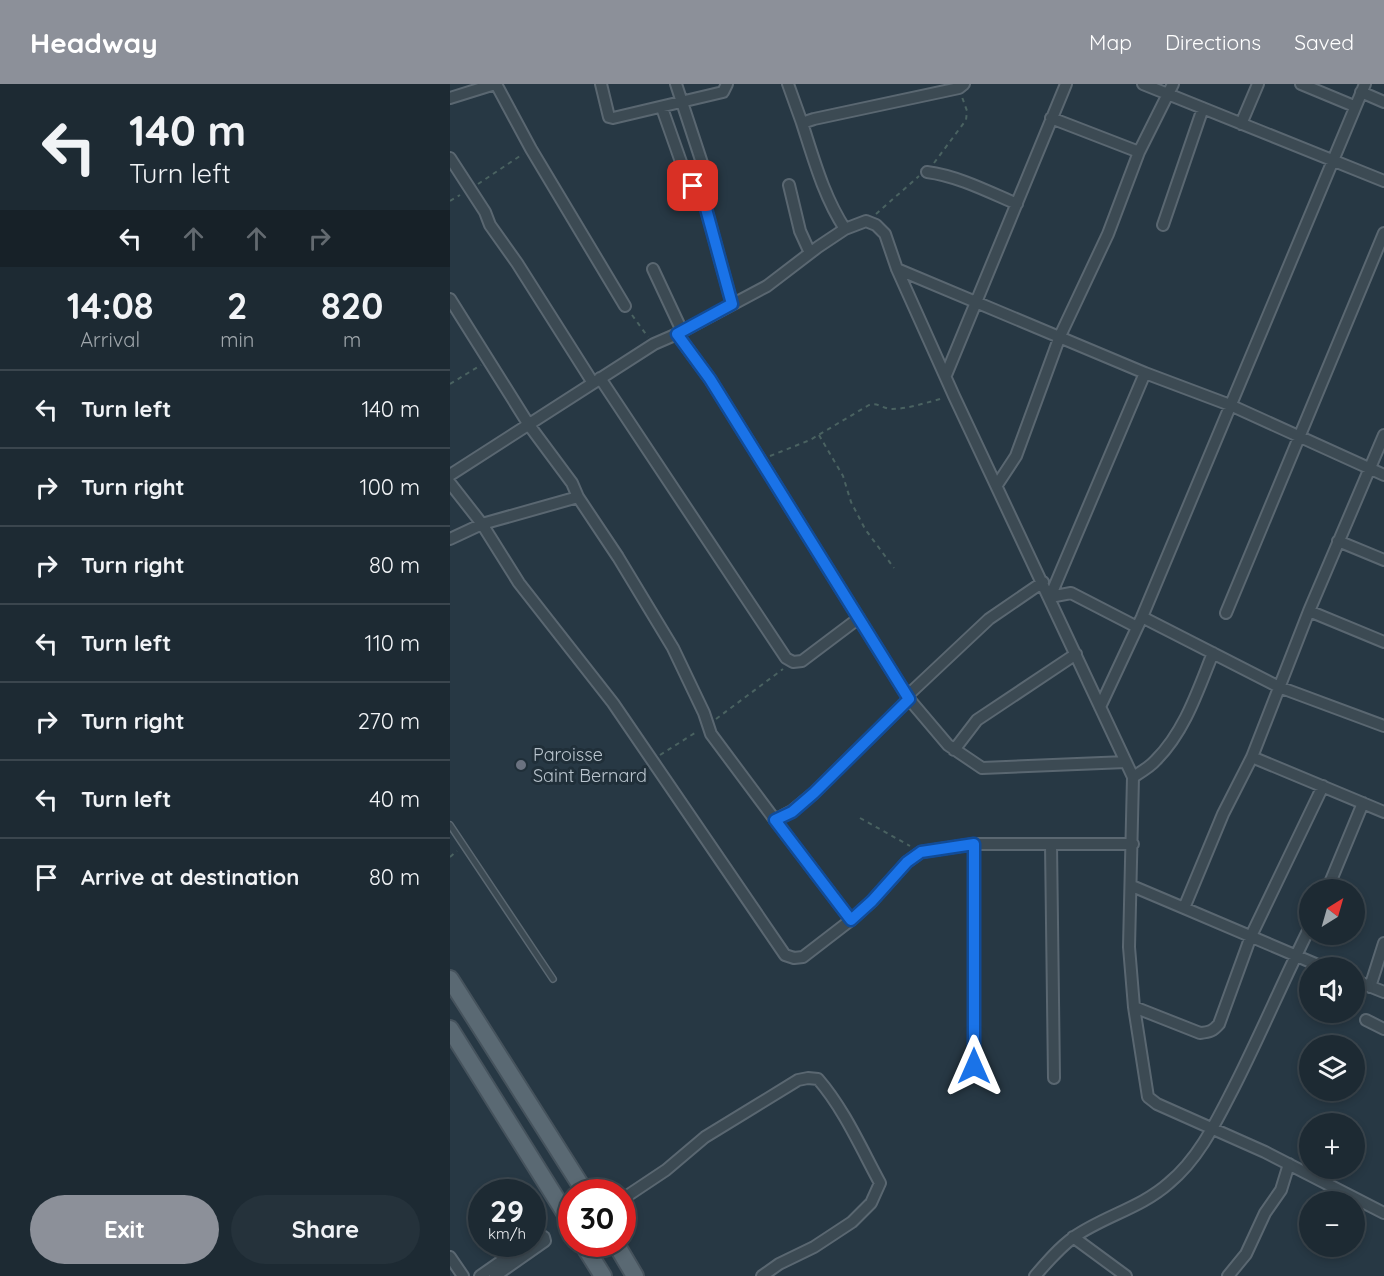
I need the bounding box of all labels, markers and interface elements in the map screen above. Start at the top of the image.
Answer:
text: Headway [30,25,158,60]
text: Map [1089,29,1132,55]
text: Directions [1165,29,1261,55]
text: Saved [1294,29,1354,55]
text: 140 m [129,104,246,157]
icon: left [30,108,108,186]
text: Turn left [129,156,231,190]
pin [667,160,718,211]
icon: arrive [676,169,709,202]
icon: left [114,222,147,255]
icon: ahead [177,222,210,255]
icon: ahead [240,222,273,255]
icon: right [303,222,336,255]
text: 14:08 [67,283,154,328]
text: 2 [227,283,247,328]
text: 820 [321,283,383,328]
text: Arrival [80,327,140,352]
text: min [220,327,254,352]
text: m [343,327,361,352]
icon: left [30,393,63,426]
text: Turn left [81,395,171,423]
text: 140 m [361,395,420,423]
icon: right [30,471,63,504]
text: Turn right [81,473,185,501]
text: 100 m [360,473,420,501]
icon: right [30,549,63,582]
text: Turn right [81,551,185,579]
text: 80 m [369,551,420,579]
icon: left [30,627,63,660]
text: Turn left [81,629,171,657]
text: 110 m [365,629,420,657]
icon: right [30,705,63,738]
text: Turn right [81,707,185,735]
text: 270 m [358,707,420,735]
place label: Paroisse Saint Bernard [533,743,647,787]
marker: Paroisse Saint Bernard [514,758,528,772]
icon: left [30,783,63,816]
text: Turn left [81,785,171,813]
text: 40 m [369,785,420,813]
icon: arrive [30,861,63,894]
text: Arrive at destination [81,863,299,891]
text: 80 m [369,863,420,891]
north arrow [1299,879,1365,945]
map controls [1299,879,1365,1257]
button: sound [1299,957,1365,1023]
position arrow [942,1034,1006,1098]
button: layers [1299,1035,1365,1101]
button: + [1299,1113,1365,1179]
speed limit sign: 30 [558,1179,636,1257]
button: − [1299,1191,1365,1257]
text: 29 [490,1192,524,1230]
button: Exit [30,1195,219,1264]
button: Share [231,1195,420,1264]
text: km/h [488,1224,526,1243]

